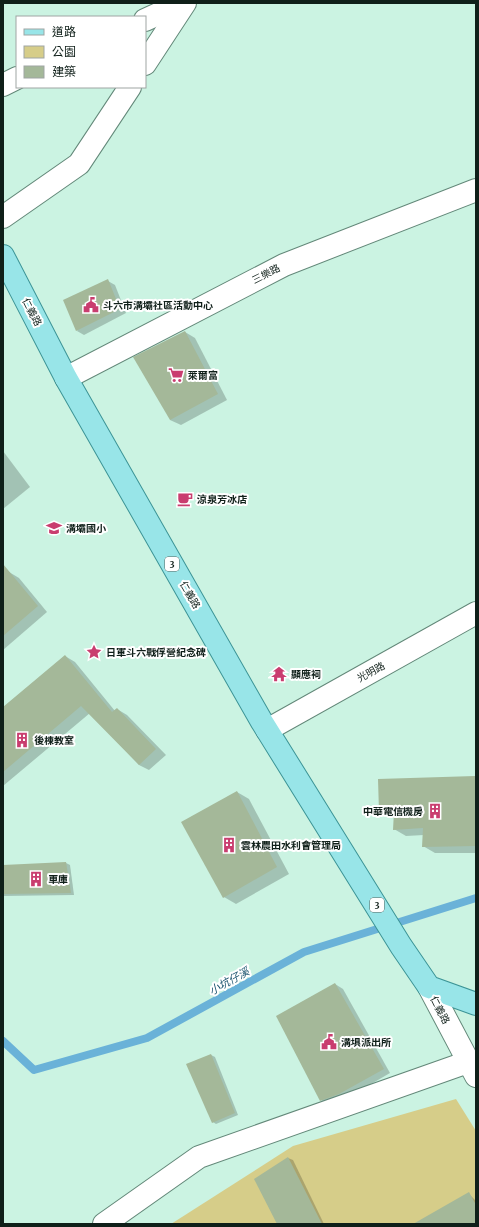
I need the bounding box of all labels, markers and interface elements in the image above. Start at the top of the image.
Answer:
legend [16,16,146,88]
text: 道路 [52,24,76,39]
text: 公園 [52,44,76,59]
text: 建築 [52,64,76,79]
street label: 三樂路 [250,261,282,287]
street label: 仁義路 [19,296,45,328]
public building icon: 斗六市溝壩社區活動中心 [82,296,100,314]
place label: 斗六市溝壩社區活動中心 [103,299,213,312]
supermarket icon: 萊爾富 [167,366,185,384]
place label: 萊爾富 [188,369,218,382]
cafe icon: 涼泉芳冰店 [176,490,194,508]
place label: 涼泉芳冰店 [196,493,247,506]
school or university icon: 溝壩國小 [45,519,63,537]
place label: 溝壩國小 [66,522,107,535]
road number: 3 [165,557,179,571]
street label: 仁義路 [177,579,203,611]
place icon: 日軍斗六戰俘營紀念碑 [85,643,103,661]
place label: 日軍斗六戰俘營紀念碑 [106,646,206,659]
street label: 光明路 [355,659,387,685]
temple icon: 顯應祠 [270,665,288,683]
place label: 顯應祠 [291,668,321,681]
building icon: 後棟教室 [13,731,31,749]
place label: 後棟教室 [34,734,74,747]
building icon: 中華電信機房 [426,802,444,820]
place label: 中華電信機房 [363,805,423,818]
building icon: 雲林農田水利會管理局 [220,836,238,854]
place label: 雲林農田水利會管理局 [241,839,341,852]
building icon: 車庫 [27,870,45,888]
place label: 車庫 [48,873,68,886]
road number: 3 [370,898,384,912]
water label: 小坑仔溪 [206,963,253,998]
street label: 仁義路 [427,994,453,1026]
public building icon: 溝埧派出所 [320,1033,338,1051]
place label: 溝埧派出所 [341,1036,391,1049]

